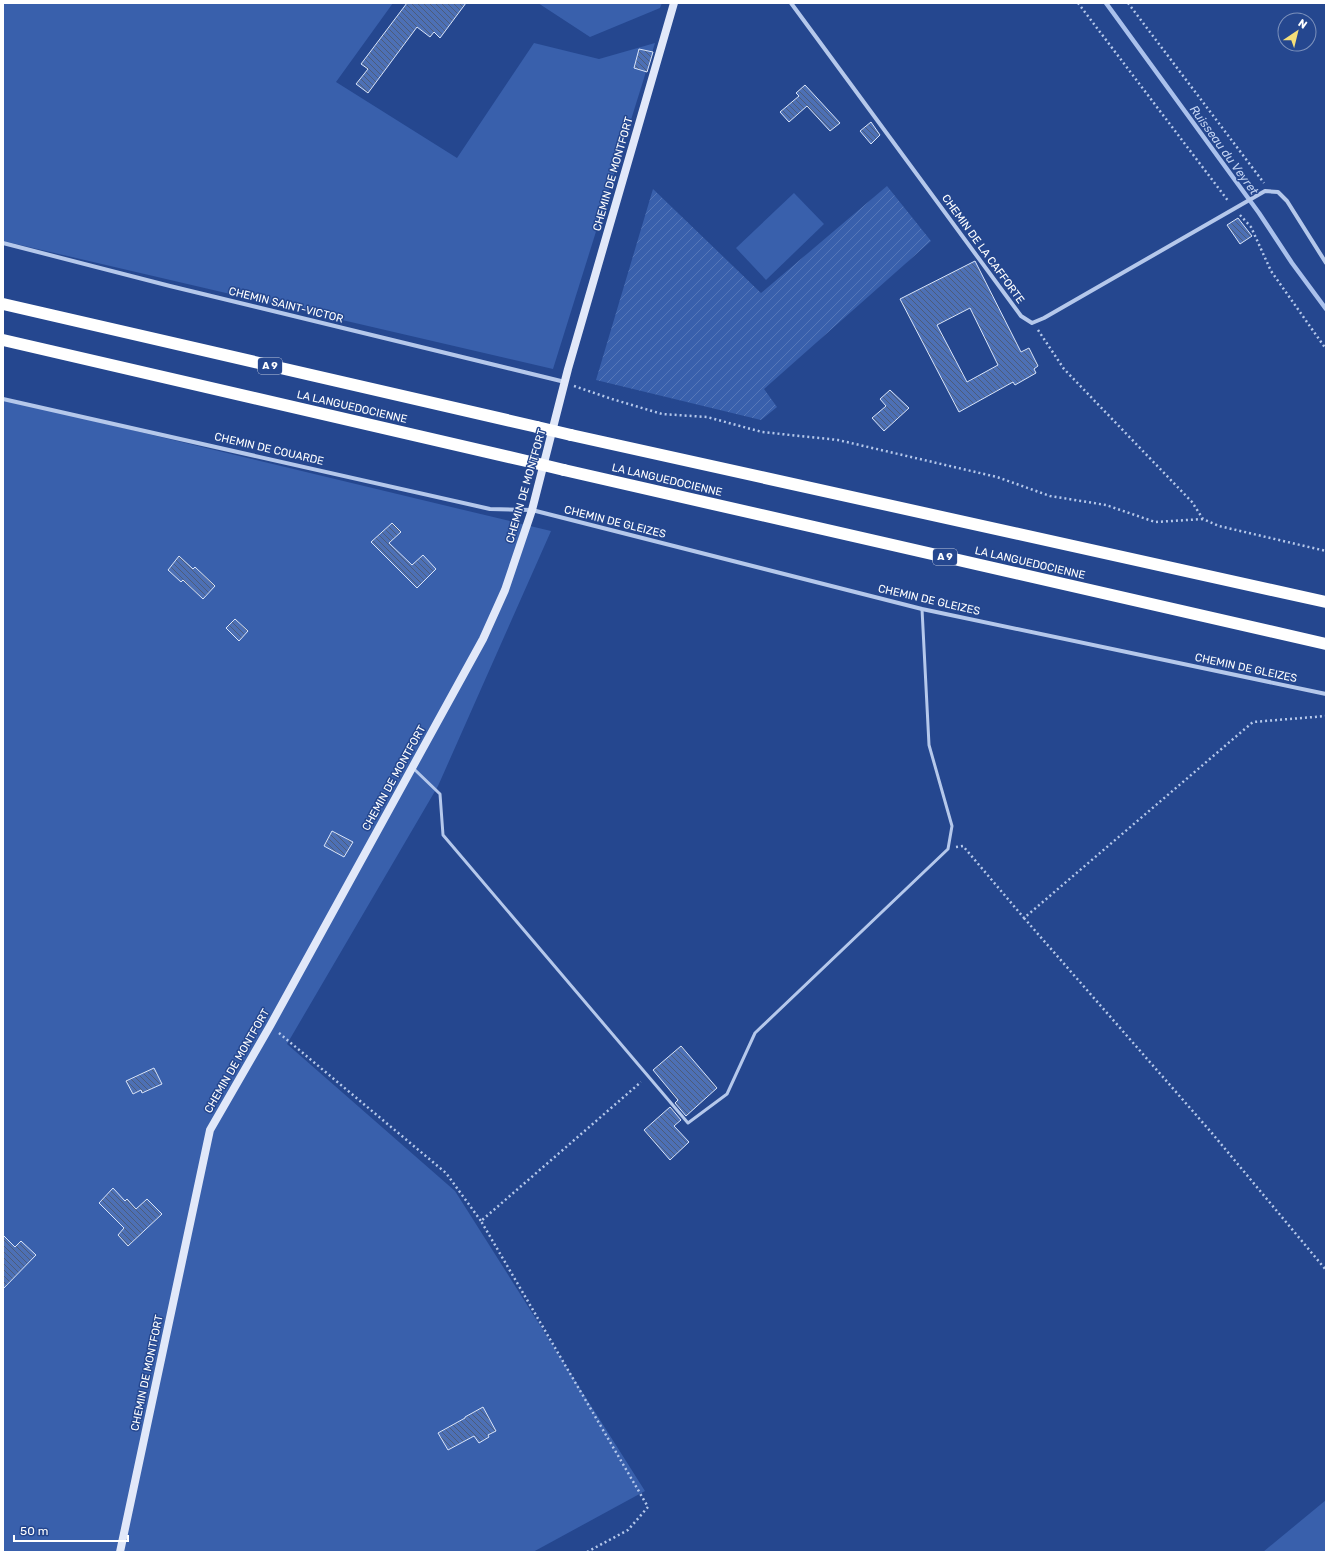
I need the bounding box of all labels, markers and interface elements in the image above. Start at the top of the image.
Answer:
north arrow [1277,12,1317,52]
text: N [1295,17,1309,32]
water label: Ruisseau du Veyret [1187,103,1261,198]
street label: CHEMIN DE MONTFORT [590,115,636,233]
street label: CHEMIN DE LA CAFFORTE [939,192,1027,306]
street label: CHEMIN SAINT-VICTOR [227,284,345,326]
road number: A 9 [258,358,282,374]
street label: LA LANGUEDOCIENNE [295,388,409,426]
street label: CHEMIN DE MONTFORT [503,427,549,545]
street label: CHEMIN DE COUARDE [213,430,325,468]
street label: LA LANGUEDOCIENNE [610,461,724,499]
street label: CHEMIN DE GLEIZES [563,503,667,541]
street label: LA LANGUEDOCIENNE [973,544,1087,582]
road number: A 9 [933,549,957,565]
street label: CHEMIN DE GLEIZES [877,582,981,618]
street label: CHEMIN DE GLEIZES [1194,651,1299,685]
street label: CHEMIN DE MONTFORT [360,723,429,833]
street label: CHEMIN DE MONTFORT [202,1006,273,1116]
street label: CHEMIN DE MONTFORT [128,1313,166,1432]
scale bar [14,1517,128,1543]
text: 50 m [20,1524,48,1538]

